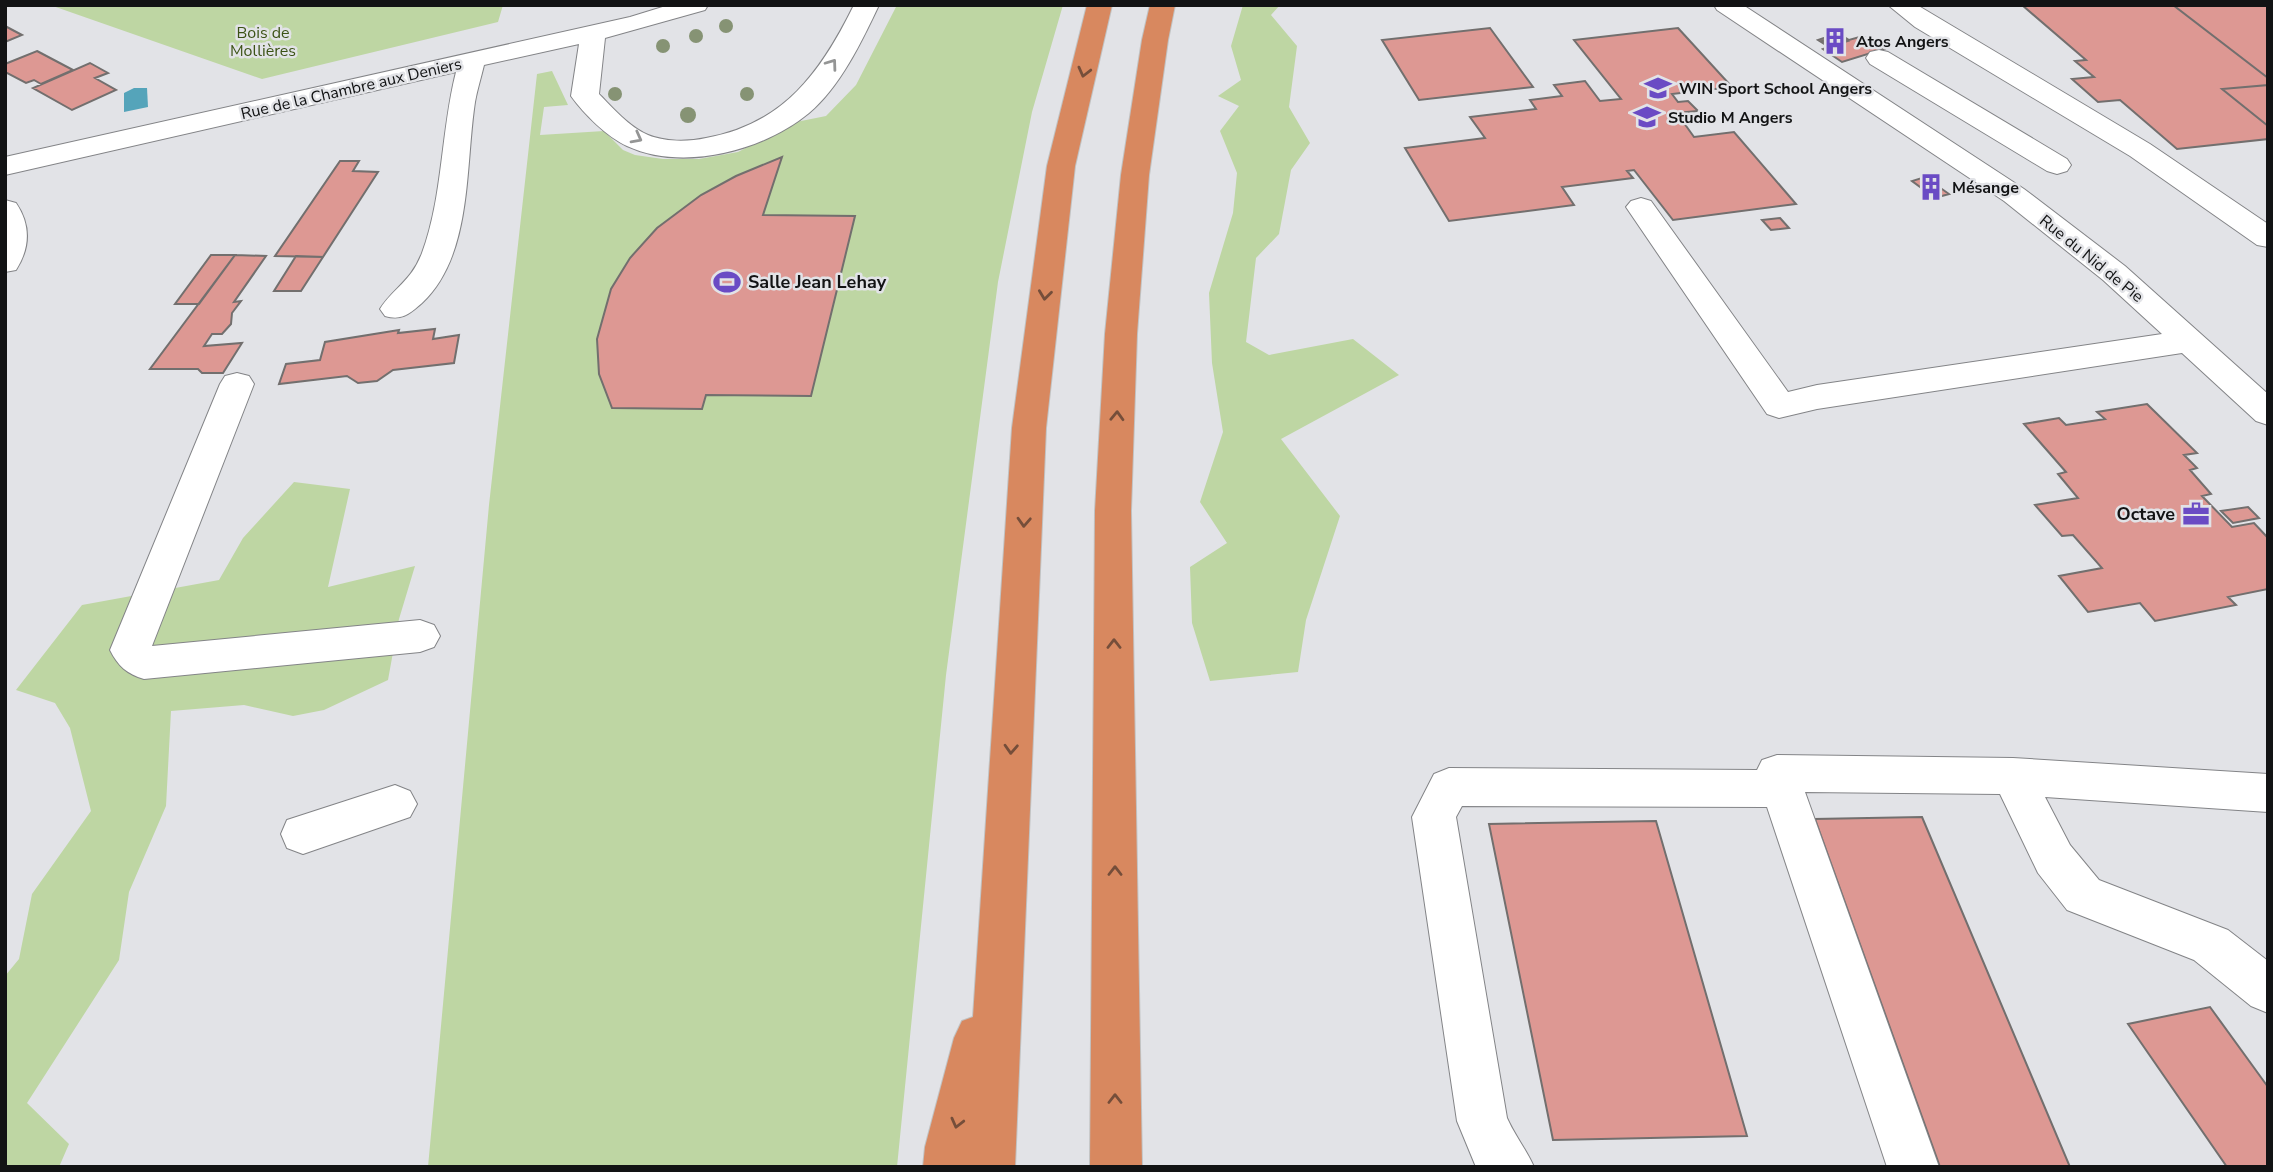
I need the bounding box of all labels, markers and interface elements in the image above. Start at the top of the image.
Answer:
park label: Bois de Mollières [230,22,296,62]
building icon: Atos Angers [1820,26,1850,56]
place label: Atos Angers [1856,31,1949,53]
street label: Rue de la Chambre aux Deniers [239,53,464,125]
one-way arrow [824,59,837,72]
one-way arrow [1078,65,1092,77]
school or university icon: WIN Sport School Angers [1643,73,1673,103]
place label: WIN Sport School Angers [1679,78,1872,100]
school or university icon: Studio M Angers [1632,102,1662,132]
place label: Studio M Angers [1668,107,1793,129]
one-way arrow [630,130,643,144]
building icon: Mésange [1916,172,1946,202]
place label: Mésange [1952,177,2019,199]
street label: Rue du Nid de Pie [2035,210,2148,308]
sports icon: Salle Jean Lehay [712,267,742,297]
place label: Salle Jean Lehay [748,270,887,294]
one-way arrow [1038,290,1053,301]
one-way arrow [1110,410,1125,421]
office icon: Octave [2181,499,2211,529]
place label: Octave [2117,502,2175,526]
one-way arrow [1016,517,1031,528]
one-way arrow [1106,638,1122,648]
one-way arrow [1004,744,1019,755]
one-way arrow [1107,865,1123,876]
one-way arrow [1107,1093,1123,1103]
one-way arrow [951,1117,966,1129]

